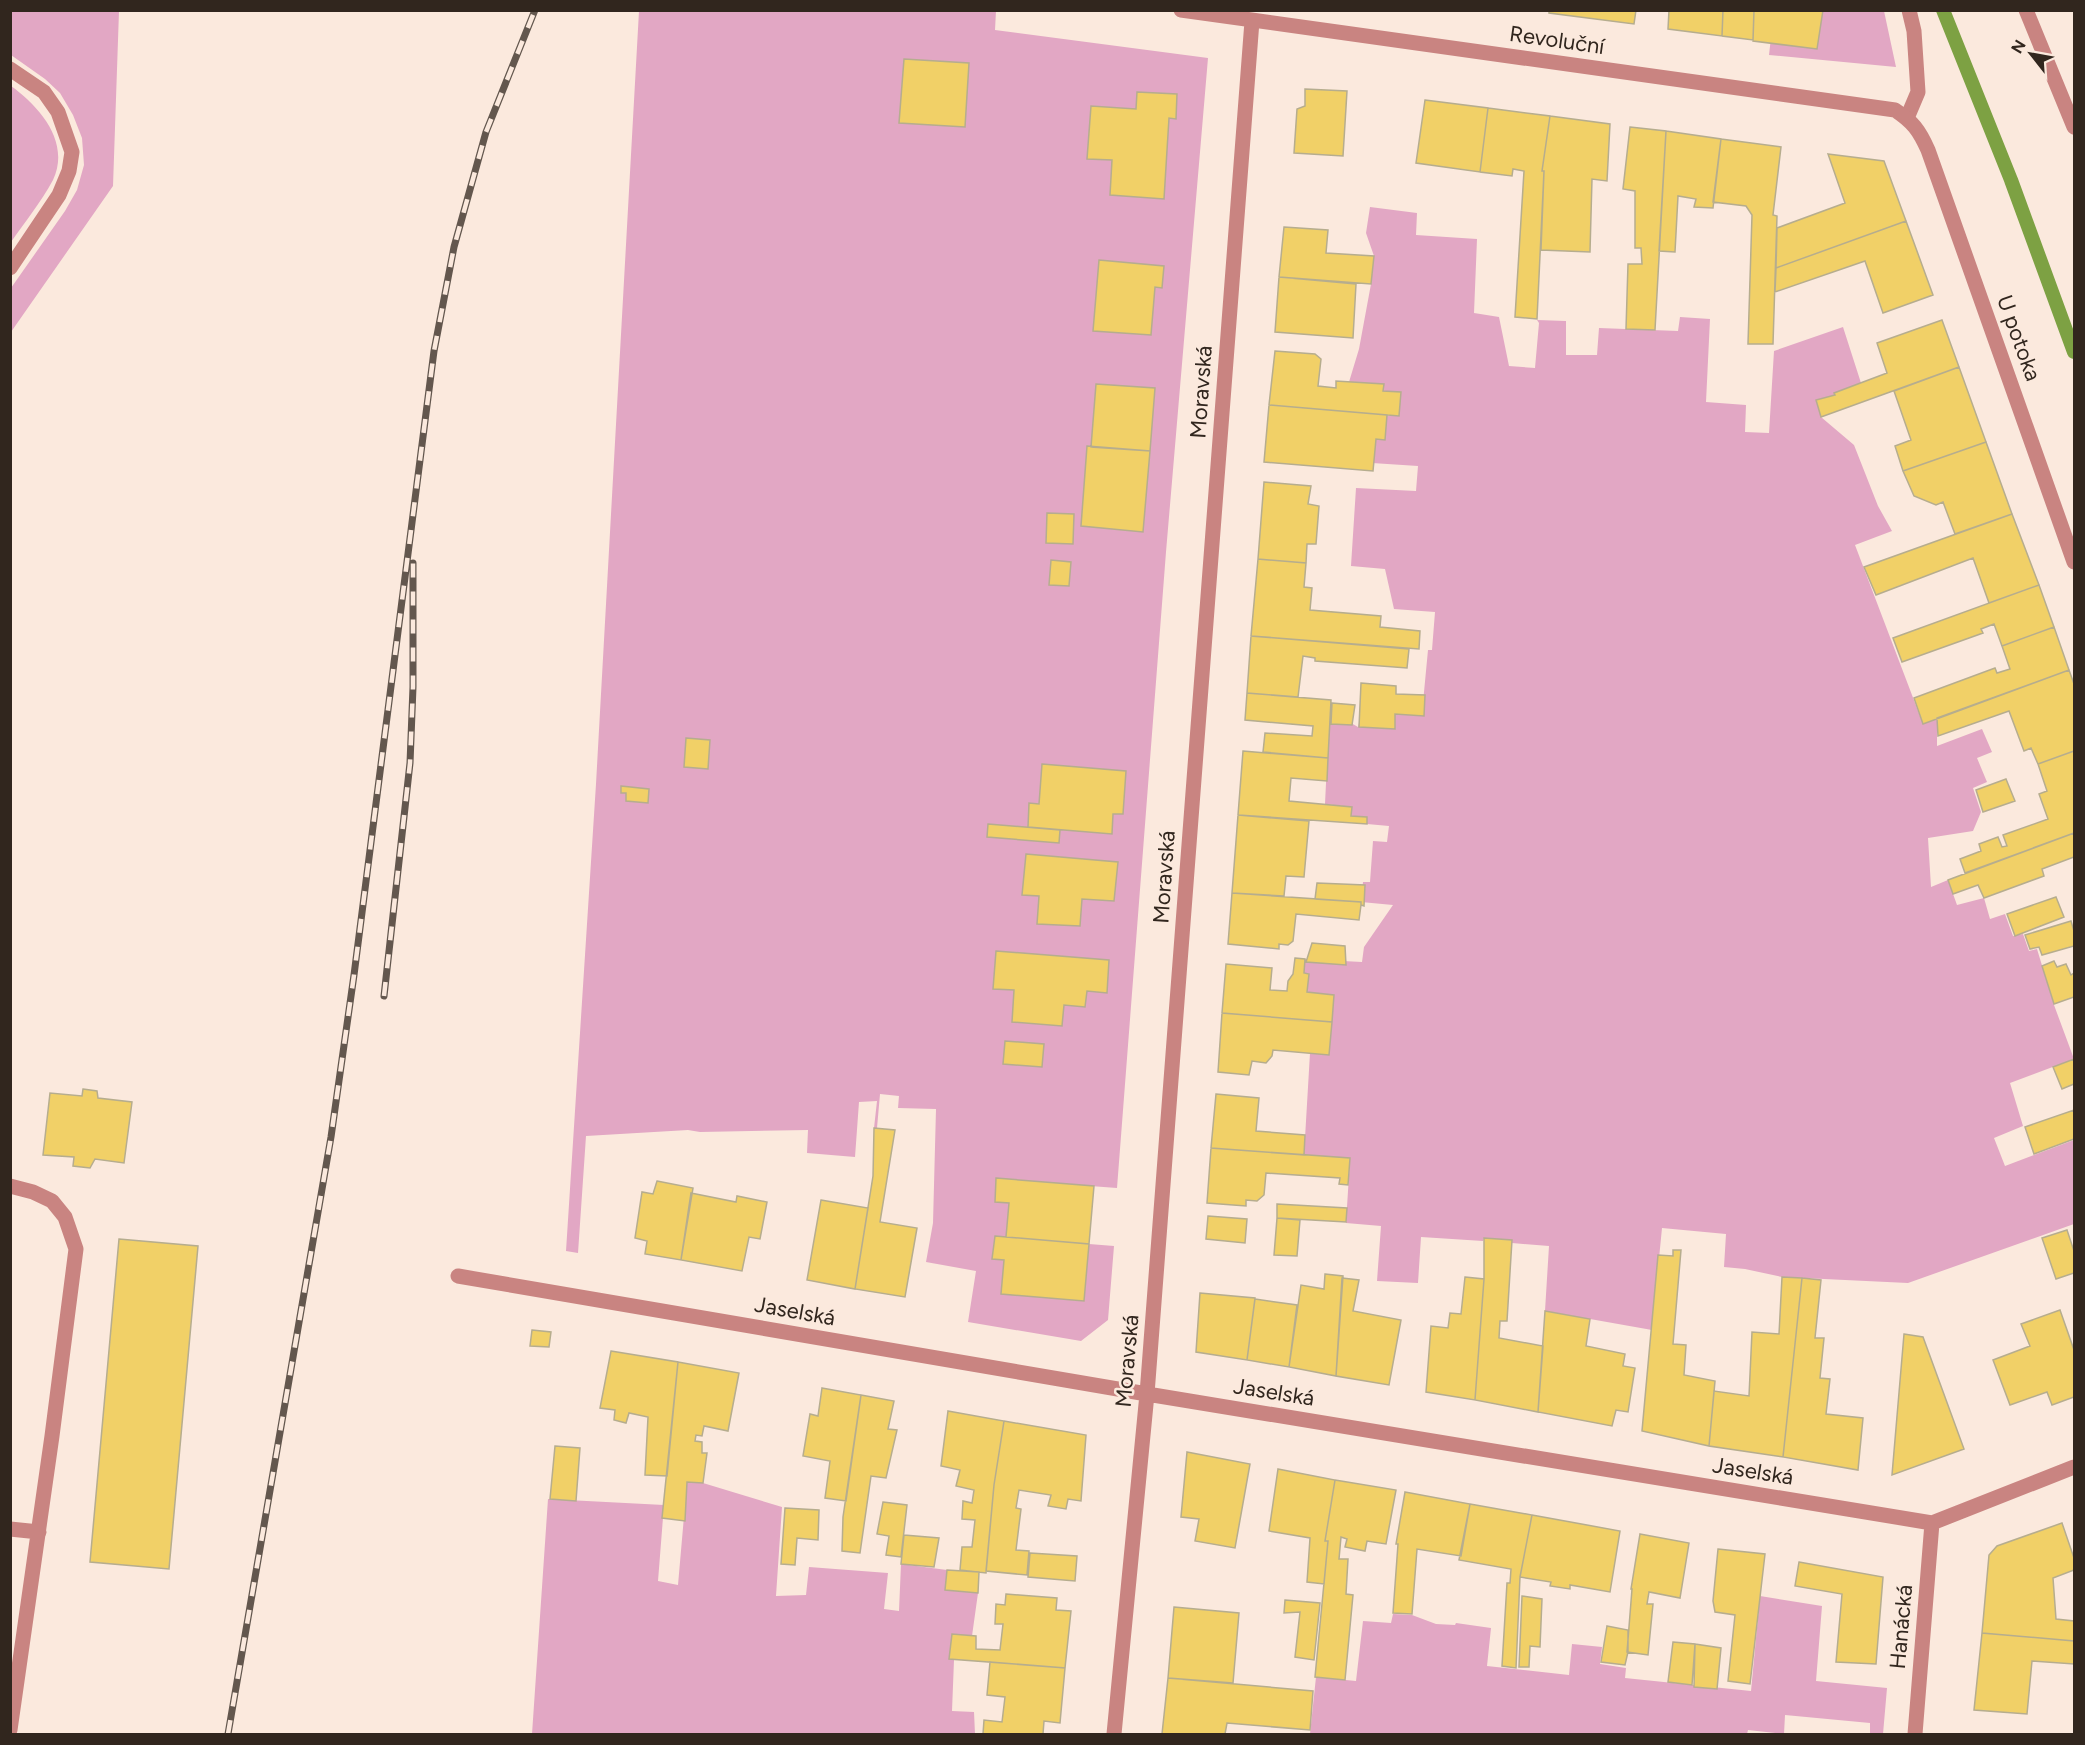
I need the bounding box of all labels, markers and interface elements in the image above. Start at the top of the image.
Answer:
street label: Revoluční [1508,20,1607,60]
north arrow [2001,24,2061,84]
text: N [2007,36,2030,57]
street label: U potoka [1991,291,2047,385]
street label: Moravská [1184,345,1218,439]
street label: Moravská [1147,830,1181,924]
street label: Jaselská [753,1291,837,1331]
street label: Moravská [1109,1313,1145,1409]
street label: Jaselská [1232,1372,1316,1412]
street label: Jaselská [1711,1451,1795,1491]
street label: Hanácká [1884,1584,1918,1670]

